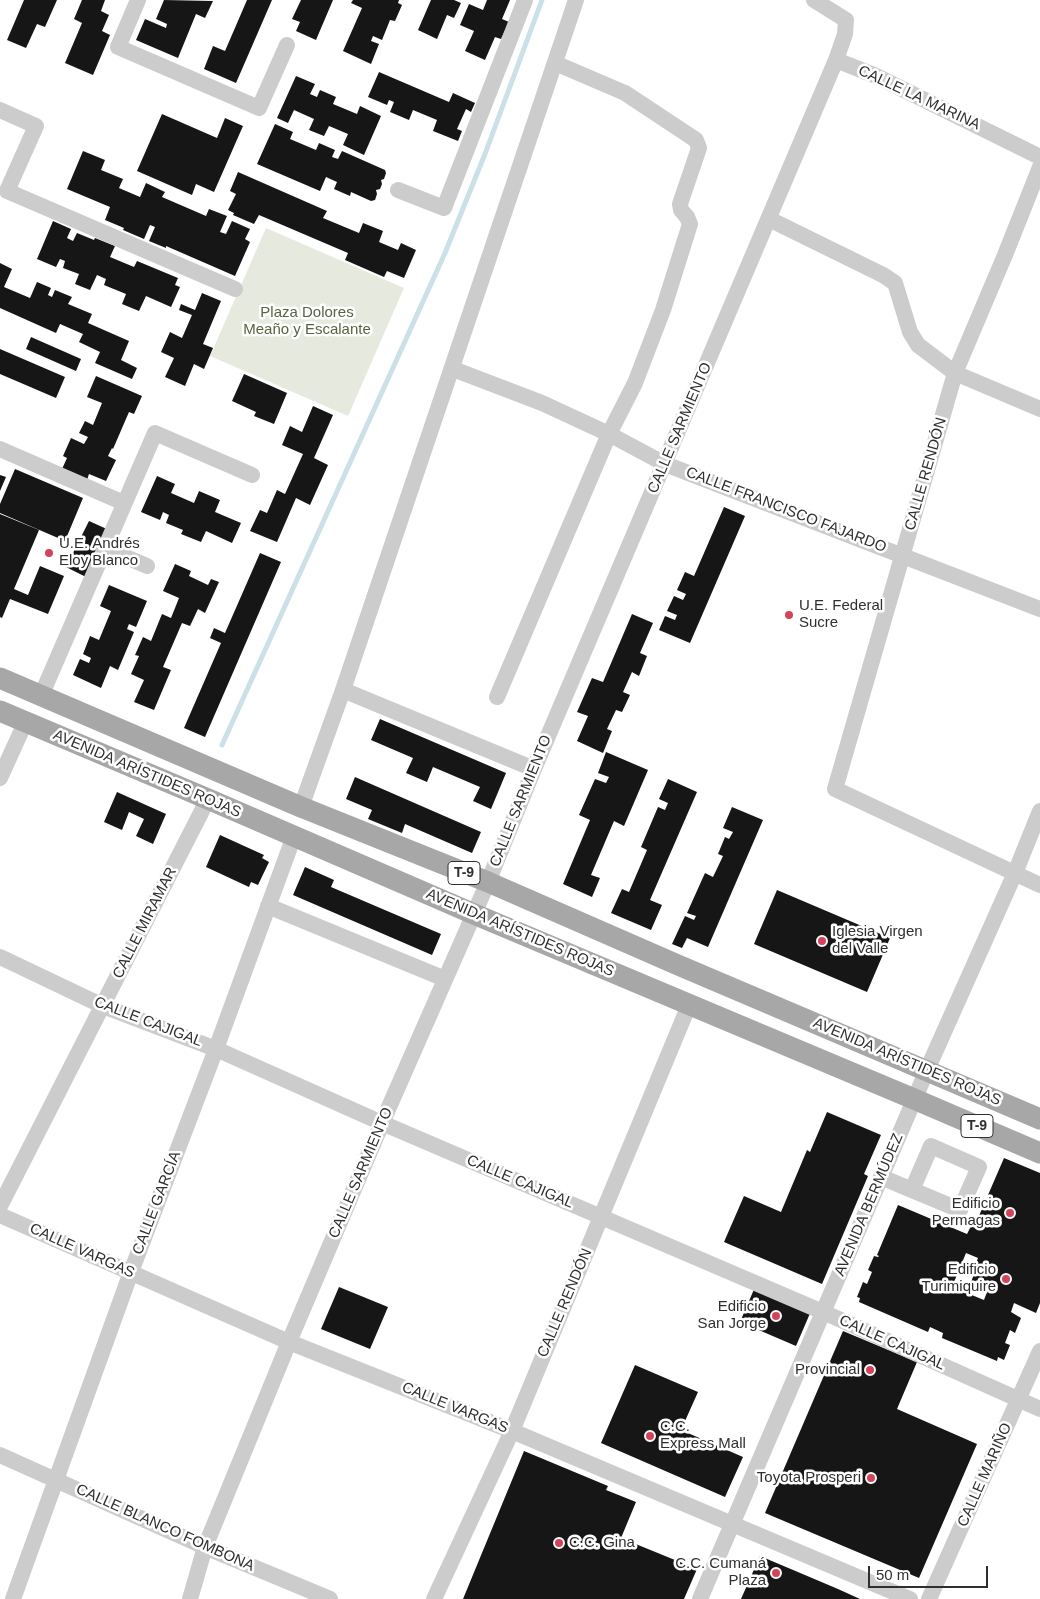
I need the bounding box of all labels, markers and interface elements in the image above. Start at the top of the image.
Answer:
street label: CALLE LA MARINA [855,62,983,134]
park label: Plaza Dolores Meaño y Escalante [243,304,371,339]
street label: CALLE SARMIENTO [644,360,716,496]
street label: CALLE RENDÓN [901,415,951,533]
street label: CALLE FRANCISCO FAJARDO [683,463,889,557]
place label: U.E. Andrés Eloy Blanco [59,535,140,570]
marker: U.E. Andrés Eloy Blanco [43,547,55,559]
place label: U.E. Federal Sucre [799,597,883,632]
marker: U.E. Federal Sucre [783,609,795,621]
street label: AVENIDA ARÍSTIDES ROJAS [50,726,244,822]
street label: CALLE SARMIENTO [486,732,556,870]
road number: T-9 [448,861,480,884]
street label: CALLE MIRAMAR [109,864,181,982]
street label: AVENIDA ARÍSTIDES ROJAS [423,885,617,981]
place label: Iglesia Virgen del Valle [832,923,923,958]
marker: Iglesia Virgen del Valle [816,935,828,947]
street label: CALLE CAJIGAL [91,993,205,1051]
street label: AVENIDA ARÍSTIDES ROJAS [810,1014,1004,1110]
street label: CALLE SARMIENTO [325,1105,397,1241]
road number: T-9 [961,1114,993,1138]
street label: AVENIDA BERMÚDEZ [831,1131,907,1279]
street label: CALLE GARCÍA [129,1149,185,1257]
street label: CALLE CAJIGAL [464,1151,576,1213]
place label: Edificio Permagas [932,1195,1000,1230]
marker: Edificio Permagas [1004,1207,1016,1219]
street label: CALLE VARGAS [27,1220,137,1282]
street label: CALLE RENDÓN [534,1246,596,1360]
place label: Edificio Turimiquire [922,1261,996,1296]
marker: Edificio Turimiquire [1000,1273,1012,1285]
place label: Edificio San Jorge [698,1298,766,1333]
marker: Edificio San Jorge [770,1310,782,1322]
street label: CALLE CAJIGAL [836,1312,948,1374]
place label: Provincial [795,1361,860,1379]
marker: Provincial [864,1364,876,1376]
street label: CALLE VARGAS [399,1378,511,1438]
place label: C.C. Express Mall [660,1418,746,1453]
street label: CALLE MARIÑO [954,1420,1016,1530]
marker: C.C. Express Mall [644,1430,656,1442]
place label: Toyota Prosperi [757,1469,861,1487]
marker: Toyota Prosperi [865,1472,877,1484]
street label: CALLE BLANCO FOMBONA [73,1480,257,1576]
place label: C.C. Gina [569,1534,635,1552]
marker: C.C. Gina [553,1537,565,1549]
place label: C.C. Cumaná Plaza [675,1555,766,1590]
scale bar [870,1556,990,1588]
text: 50 m [876,1566,909,1583]
marker: C.C. Cumaná Plaza [770,1567,782,1579]

